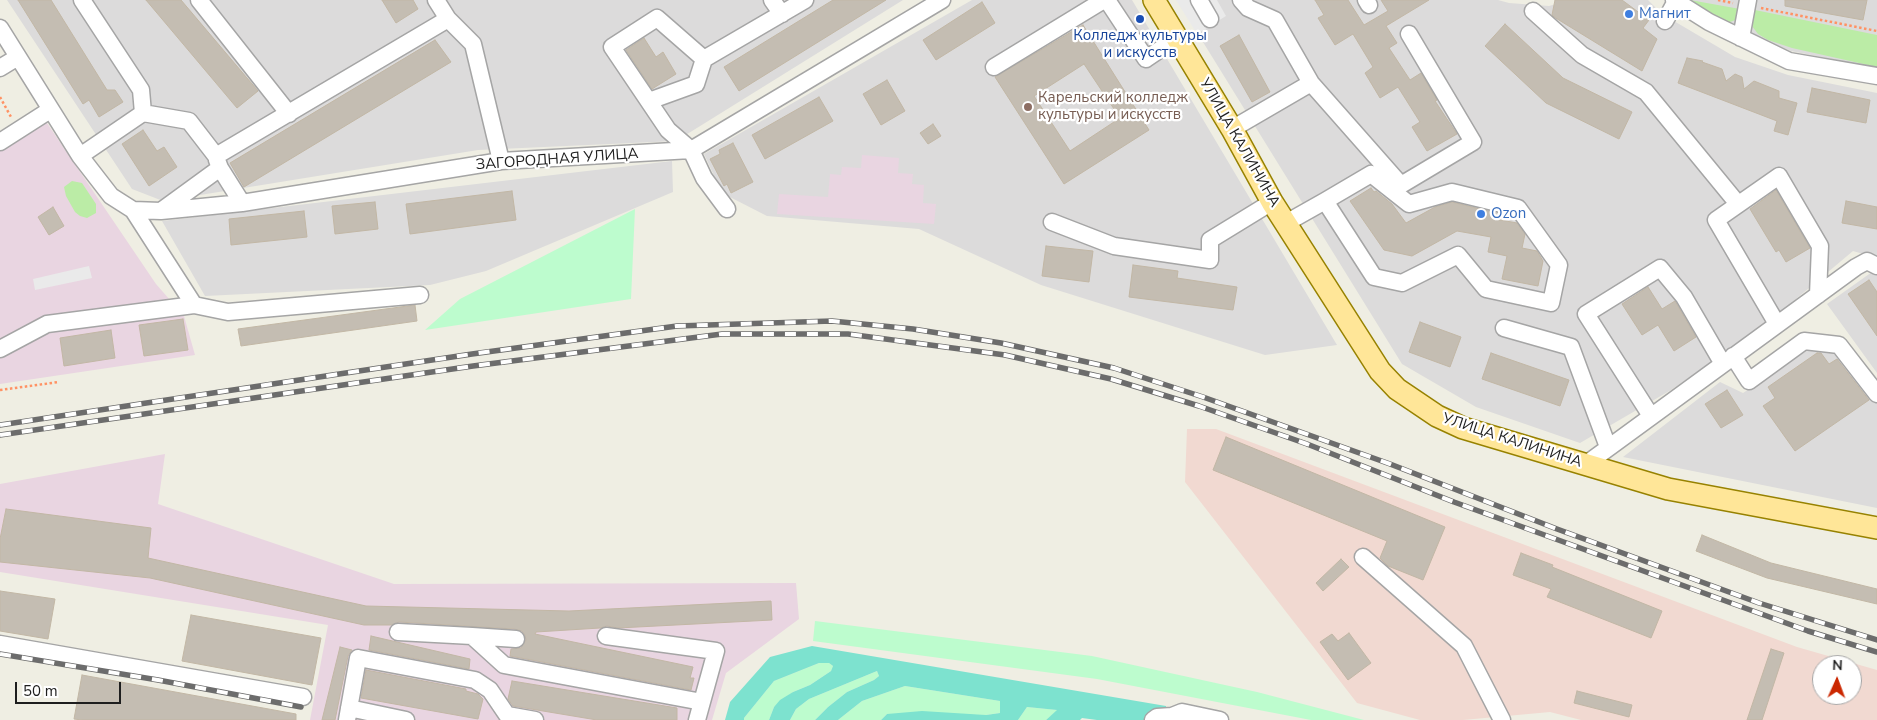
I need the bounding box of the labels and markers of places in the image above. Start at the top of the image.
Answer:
place label: Магнит [1639,5,1691,23]
marker: Магнит [1623,8,1635,20]
marker: Колледж культуры и искусств [1134,13,1146,25]
place label: Колледж культуры и искусств [1073,27,1207,62]
place label: Карельский колледж культуры и искусств [1038,89,1188,124]
marker: Карельский колледж культуры и искусств [1022,101,1034,113]
place label: Ozon [1491,205,1526,223]
marker: Ozon [1475,208,1487,220]

